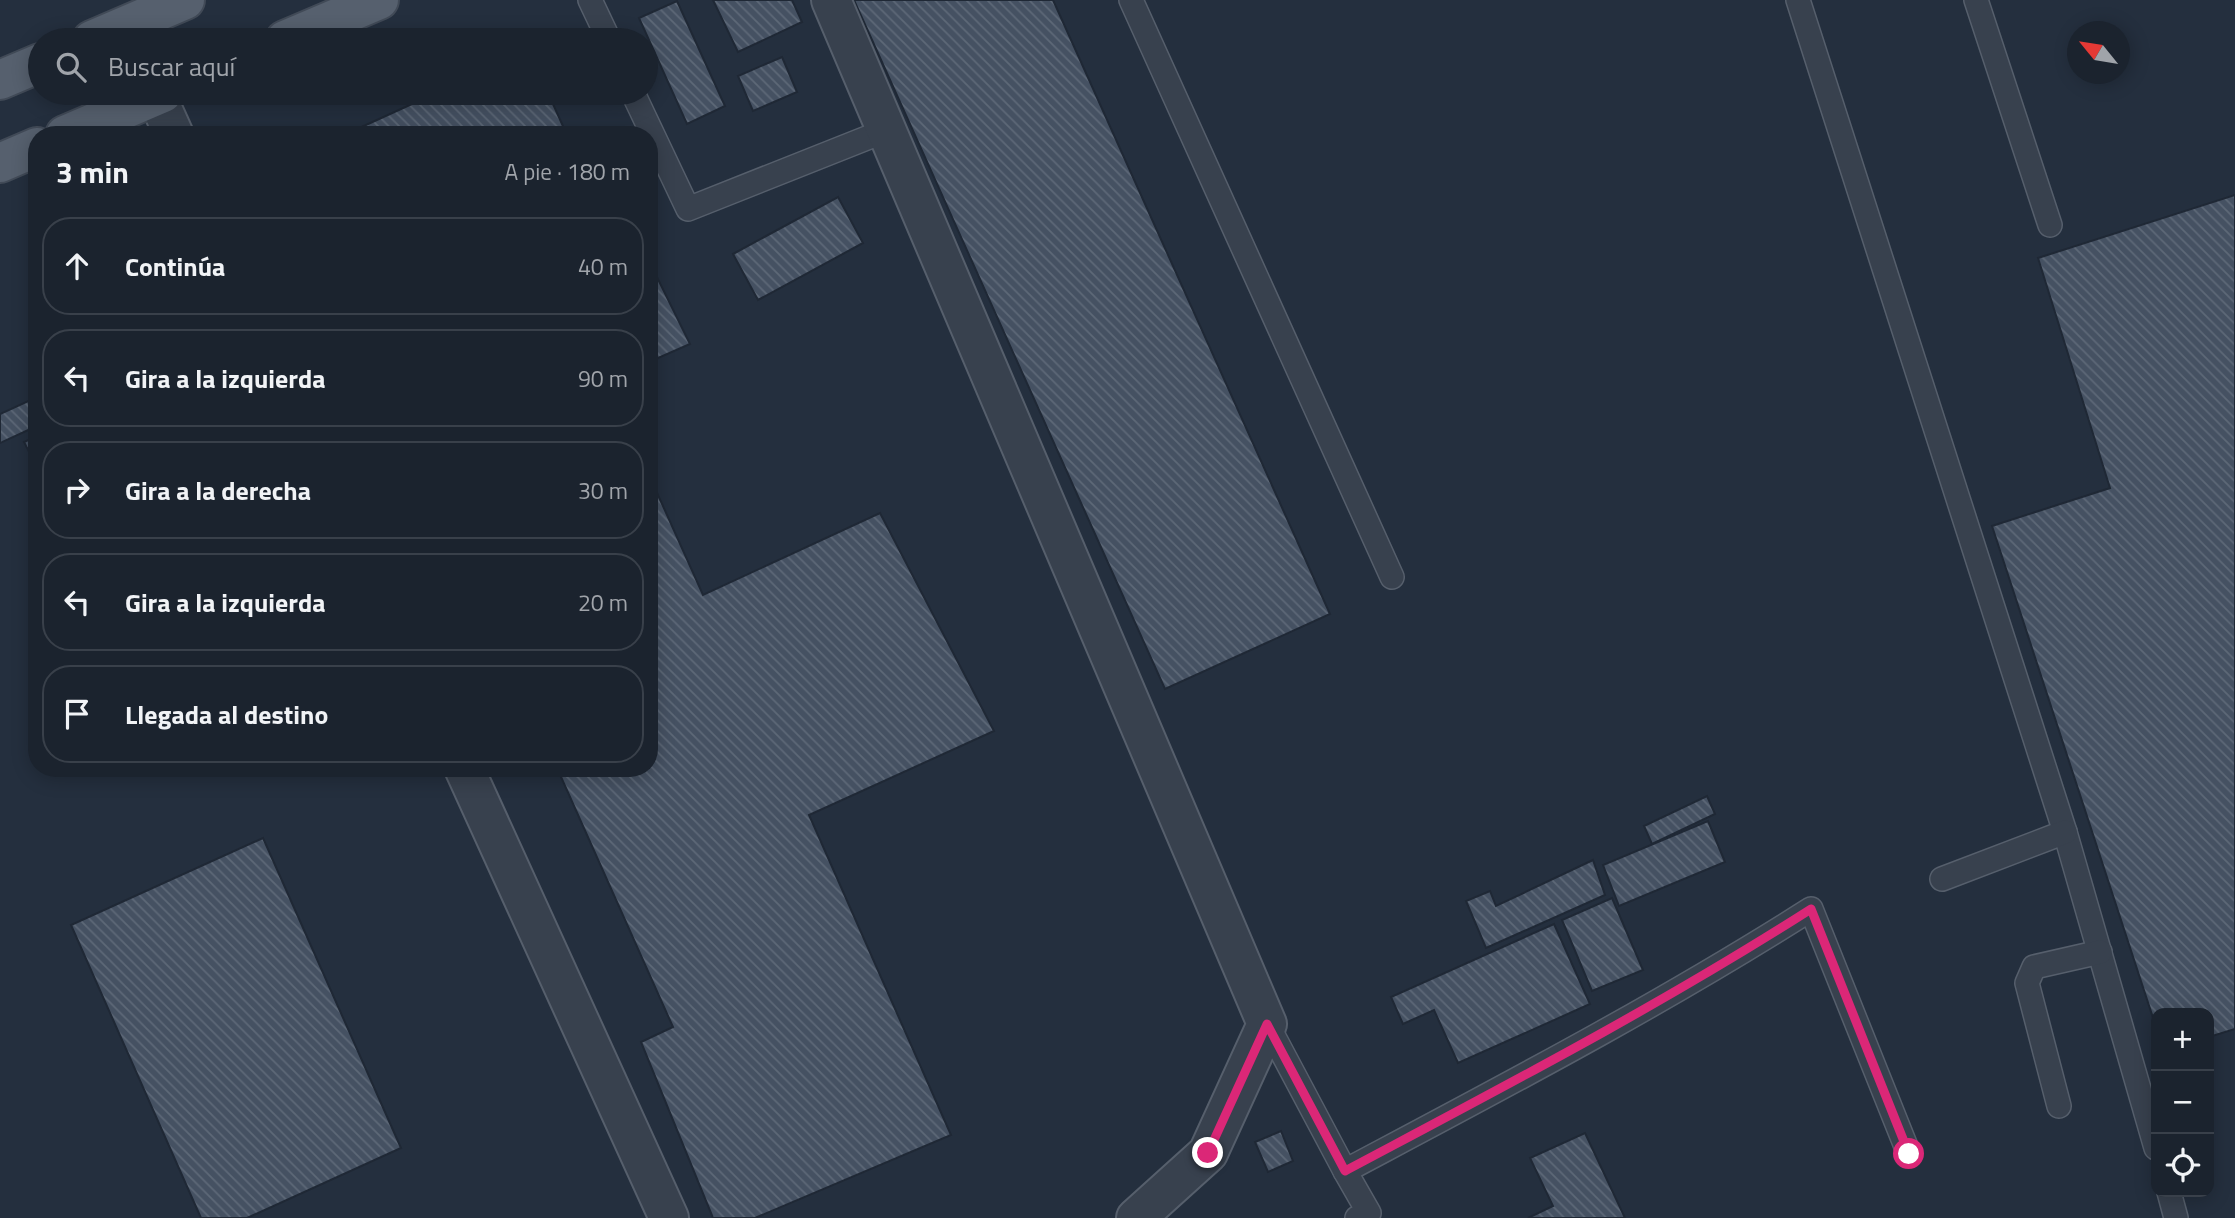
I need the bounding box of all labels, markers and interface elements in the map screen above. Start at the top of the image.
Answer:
north arrow [2067,21,2130,84]
search box [28,28,658,105]
text: Buscar aquí [108,47,235,86]
icon: search [52,48,90,86]
text: 3 min [56,149,129,195]
text: A pie · 180 m [504,154,630,189]
icon: ahead [58,247,96,285]
text: Continúa [125,247,225,286]
text: 40 m [578,249,628,284]
icon: left [58,359,96,397]
text: Gira a la izquierda [125,359,326,398]
text: 90 m [578,361,628,396]
icon: right [58,471,96,509]
text: Gira a la derecha [125,471,311,510]
text: 30 m [578,473,628,508]
icon: left [58,583,96,621]
text: Gira a la izquierda [125,583,326,622]
text: 20 m [578,585,628,620]
icon: arrive [58,695,96,733]
text: Llegada al destino [125,695,328,734]
map controls [2151,1008,2214,1197]
button: + [2151,1008,2214,1071]
button: − [2151,1071,2214,1134]
button: locate [2151,1134,2214,1197]
route end [1192,1137,1223,1168]
route start [1893,1138,1924,1169]

